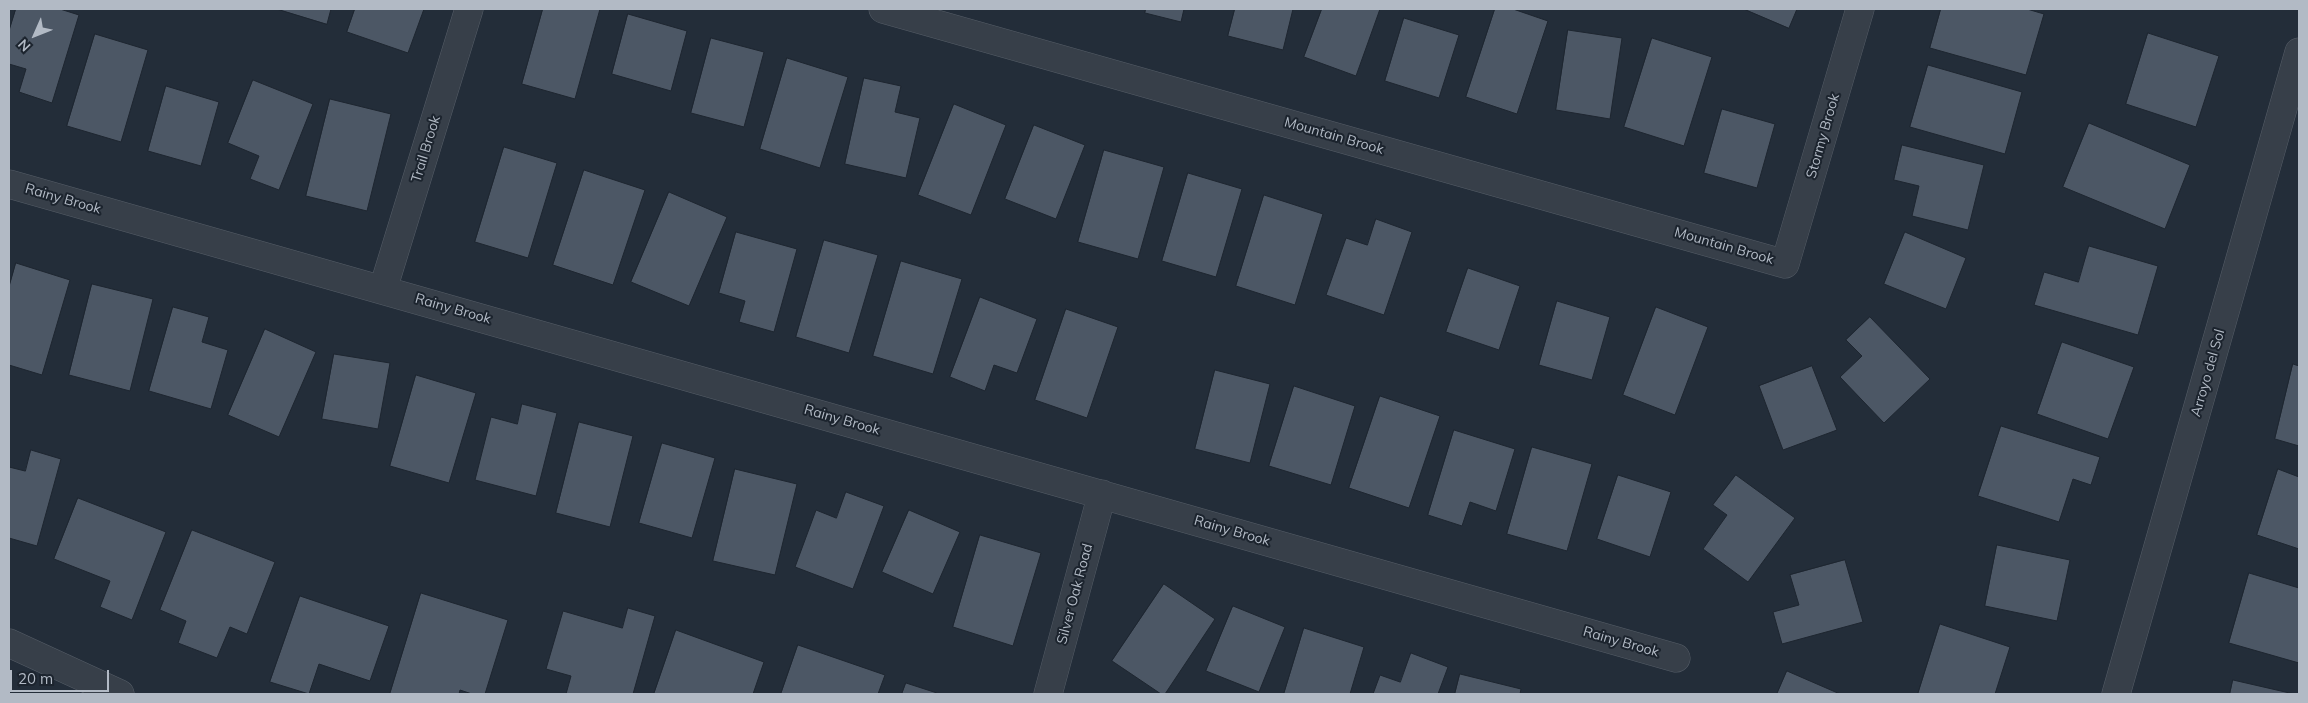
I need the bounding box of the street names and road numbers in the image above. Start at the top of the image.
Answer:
street label: Stormy Brook [1803,92,1843,180]
street label: Trail Brook [408,114,444,184]
street label: Mountain Brook [1282,114,1386,158]
street label: Rainy Brook [23,180,103,218]
street label: Mountain Brook [1672,224,1776,268]
street label: Rainy Brook [413,290,493,328]
street label: Arroyo del Sol [2187,327,2229,419]
street label: Rainy Brook [802,401,882,439]
street label: Rainy Brook [1192,512,1272,550]
street label: Silver Oak Road [1053,542,1097,646]
street label: Rainy Brook [1581,623,1661,661]

